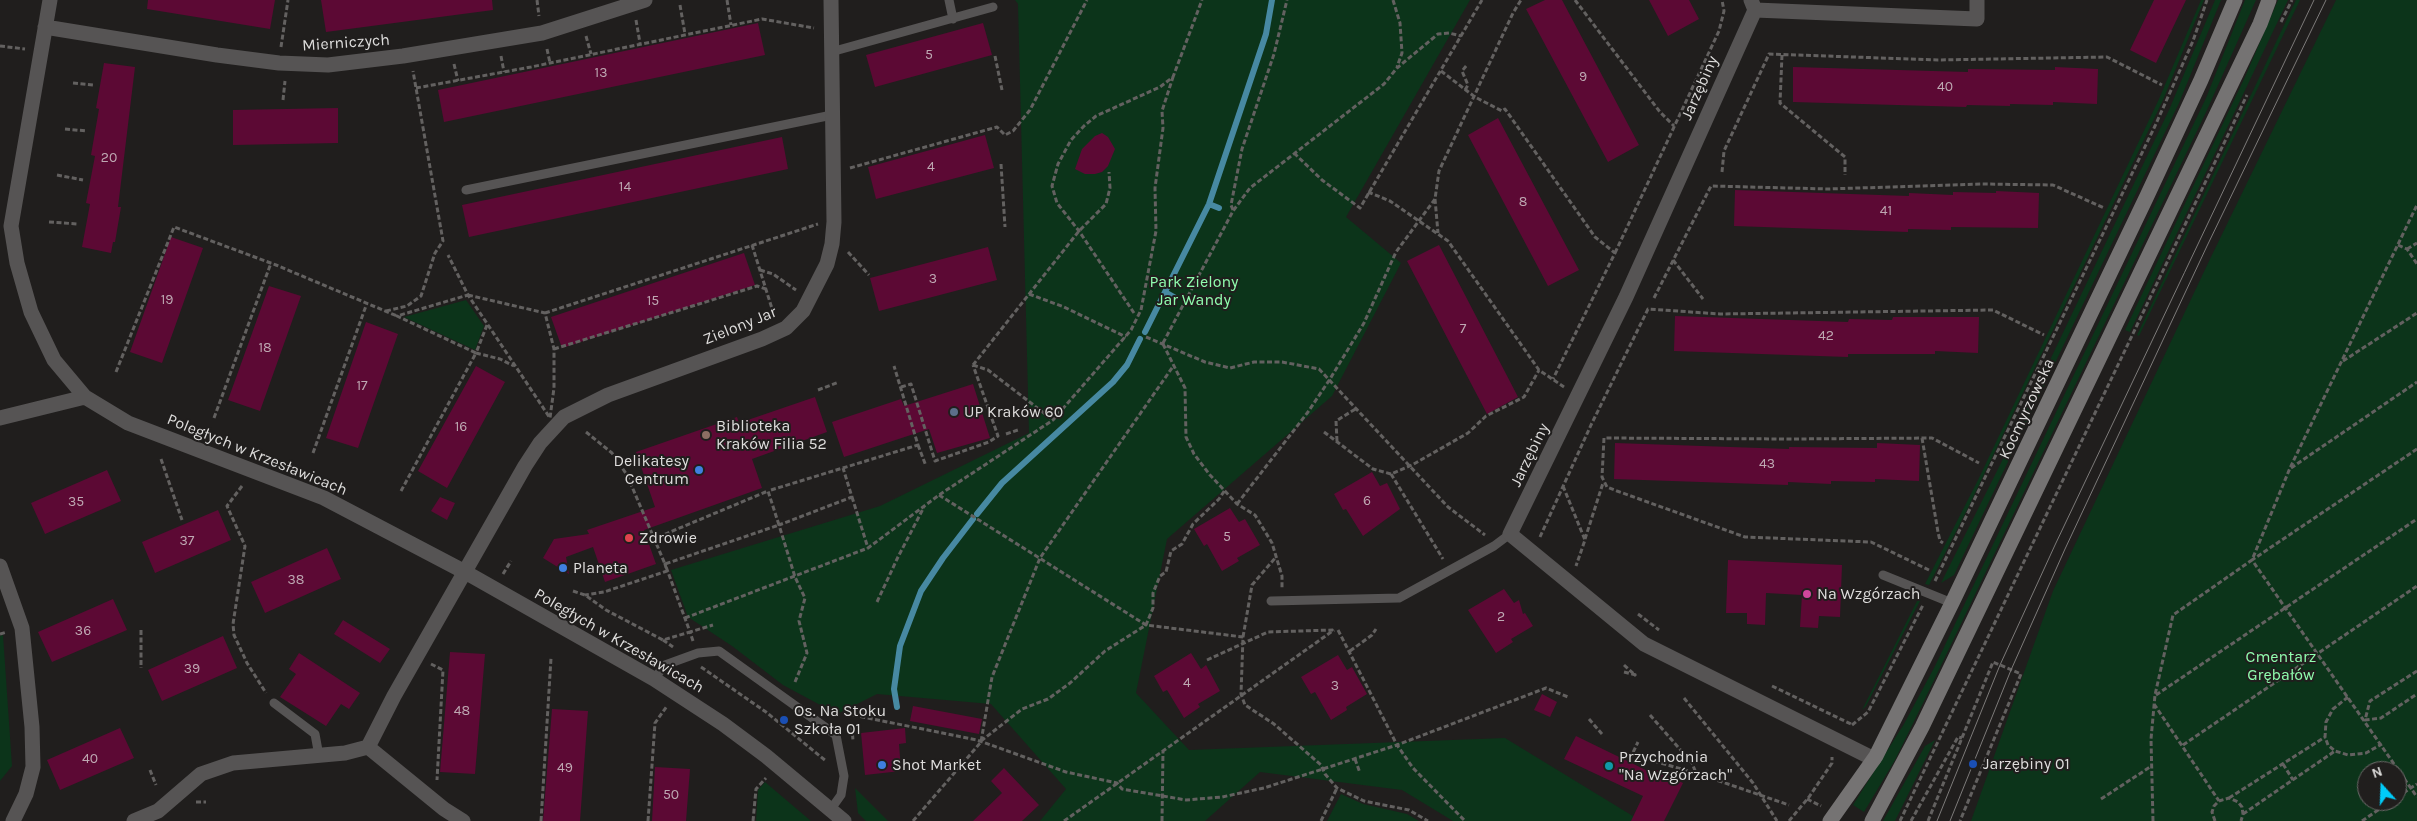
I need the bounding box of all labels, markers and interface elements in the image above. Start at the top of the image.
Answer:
street label: Mierniczych [301,30,391,56]
house number: 5 [925,47,933,63]
street label: Jarzębiny [1677,53,1723,123]
house number: 13 [595,65,607,81]
house number: 9 [1579,69,1587,85]
house number: 40 [1937,79,1953,95]
house number: 20 [101,150,117,166]
house number: 4 [927,159,935,175]
house number: 14 [619,179,631,195]
house number: 8 [1519,194,1527,210]
house number: 41 [1880,203,1892,219]
house number: 3 [929,271,937,287]
park label: Park Zielony Jar Wandy [1149,272,1239,310]
house number: 19 [161,292,173,308]
house number: 15 [647,293,659,309]
street label: Zielony Jar [700,303,780,349]
house number: 7 [1460,321,1466,337]
house number: 42 [1818,328,1834,344]
house number: 18 [258,340,272,356]
street label: Kocmyrzowska [1995,356,2059,462]
house number: 17 [356,378,368,394]
place label: UP Kraków 60 [964,402,1063,422]
marker: UP Kraków 60 [948,406,960,418]
street label: Poległych w Krzesławicach [164,410,350,500]
place label: Biblioteka Kraków Filia 52 [716,416,827,454]
house number: 16 [455,419,467,435]
street label: Jarzębiny [1506,420,1554,490]
marker: Biblioteka Kraków Filia 52 [700,429,712,441]
place label: Delikatesy Centrum [613,451,689,489]
house number: 43 [1759,456,1775,472]
marker: Delikatesy Centrum [693,464,705,476]
house number: 6 [1363,493,1371,509]
house number: 35 [68,494,84,510]
place label: Zdrowie [639,528,697,548]
house number: 5 [1223,529,1231,545]
marker: Zdrowie [623,532,635,544]
house number: 37 [180,533,194,549]
place label: Planeta [573,558,628,578]
marker: Planeta [557,562,569,574]
house number: 38 [288,572,304,588]
place label: Na Wzgórzach [1817,584,1920,604]
street label: Poległych w Krzesławicach [531,585,707,697]
marker: Na Wzgórzach [1801,588,1813,600]
house number: 2 [1497,609,1505,625]
house number: 36 [75,623,91,639]
park label: Cmentarz Grębałów [2246,647,2316,685]
house number: 39 [184,661,200,677]
house number: 4 [1183,675,1191,691]
house number: 3 [1331,678,1339,694]
place label: Os. Na Stoku Szkoła 01 [794,701,886,739]
house number: 48 [454,703,470,719]
marker: Os. Na Stoku Szkoła 01 [778,714,790,726]
place label: Przychodnia "Na Wzgórzach" [1619,747,1732,785]
house number: 40 [82,751,98,767]
place label: Jarzębiny 01 [1983,754,2070,774]
place label: Shot Market [892,755,981,775]
marker: Jarzębiny 01 [1967,758,1979,770]
marker: Shot Market [876,759,888,771]
house number: 49 [557,760,573,776]
marker: Przychodnia "Na Wzgórzach" [1603,760,1615,772]
north arrow [2357,761,2407,811]
text: N [2369,763,2385,782]
house number: 50 [663,787,679,803]

